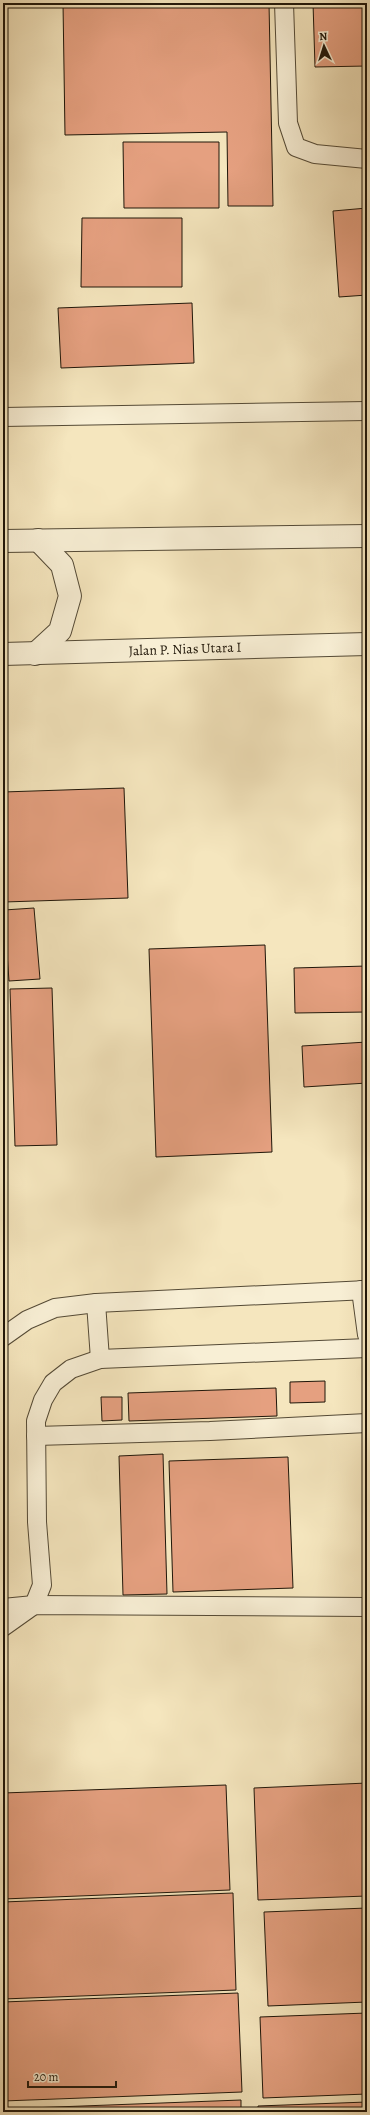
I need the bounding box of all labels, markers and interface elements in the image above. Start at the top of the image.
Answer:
north arrow [304,26,344,66]
text: N [319,29,328,44]
street label: Jalan P. Nias Utara I [128,638,242,660]
scale bar [28,2063,116,2089]
text: 20 m [34,2069,58,2085]

